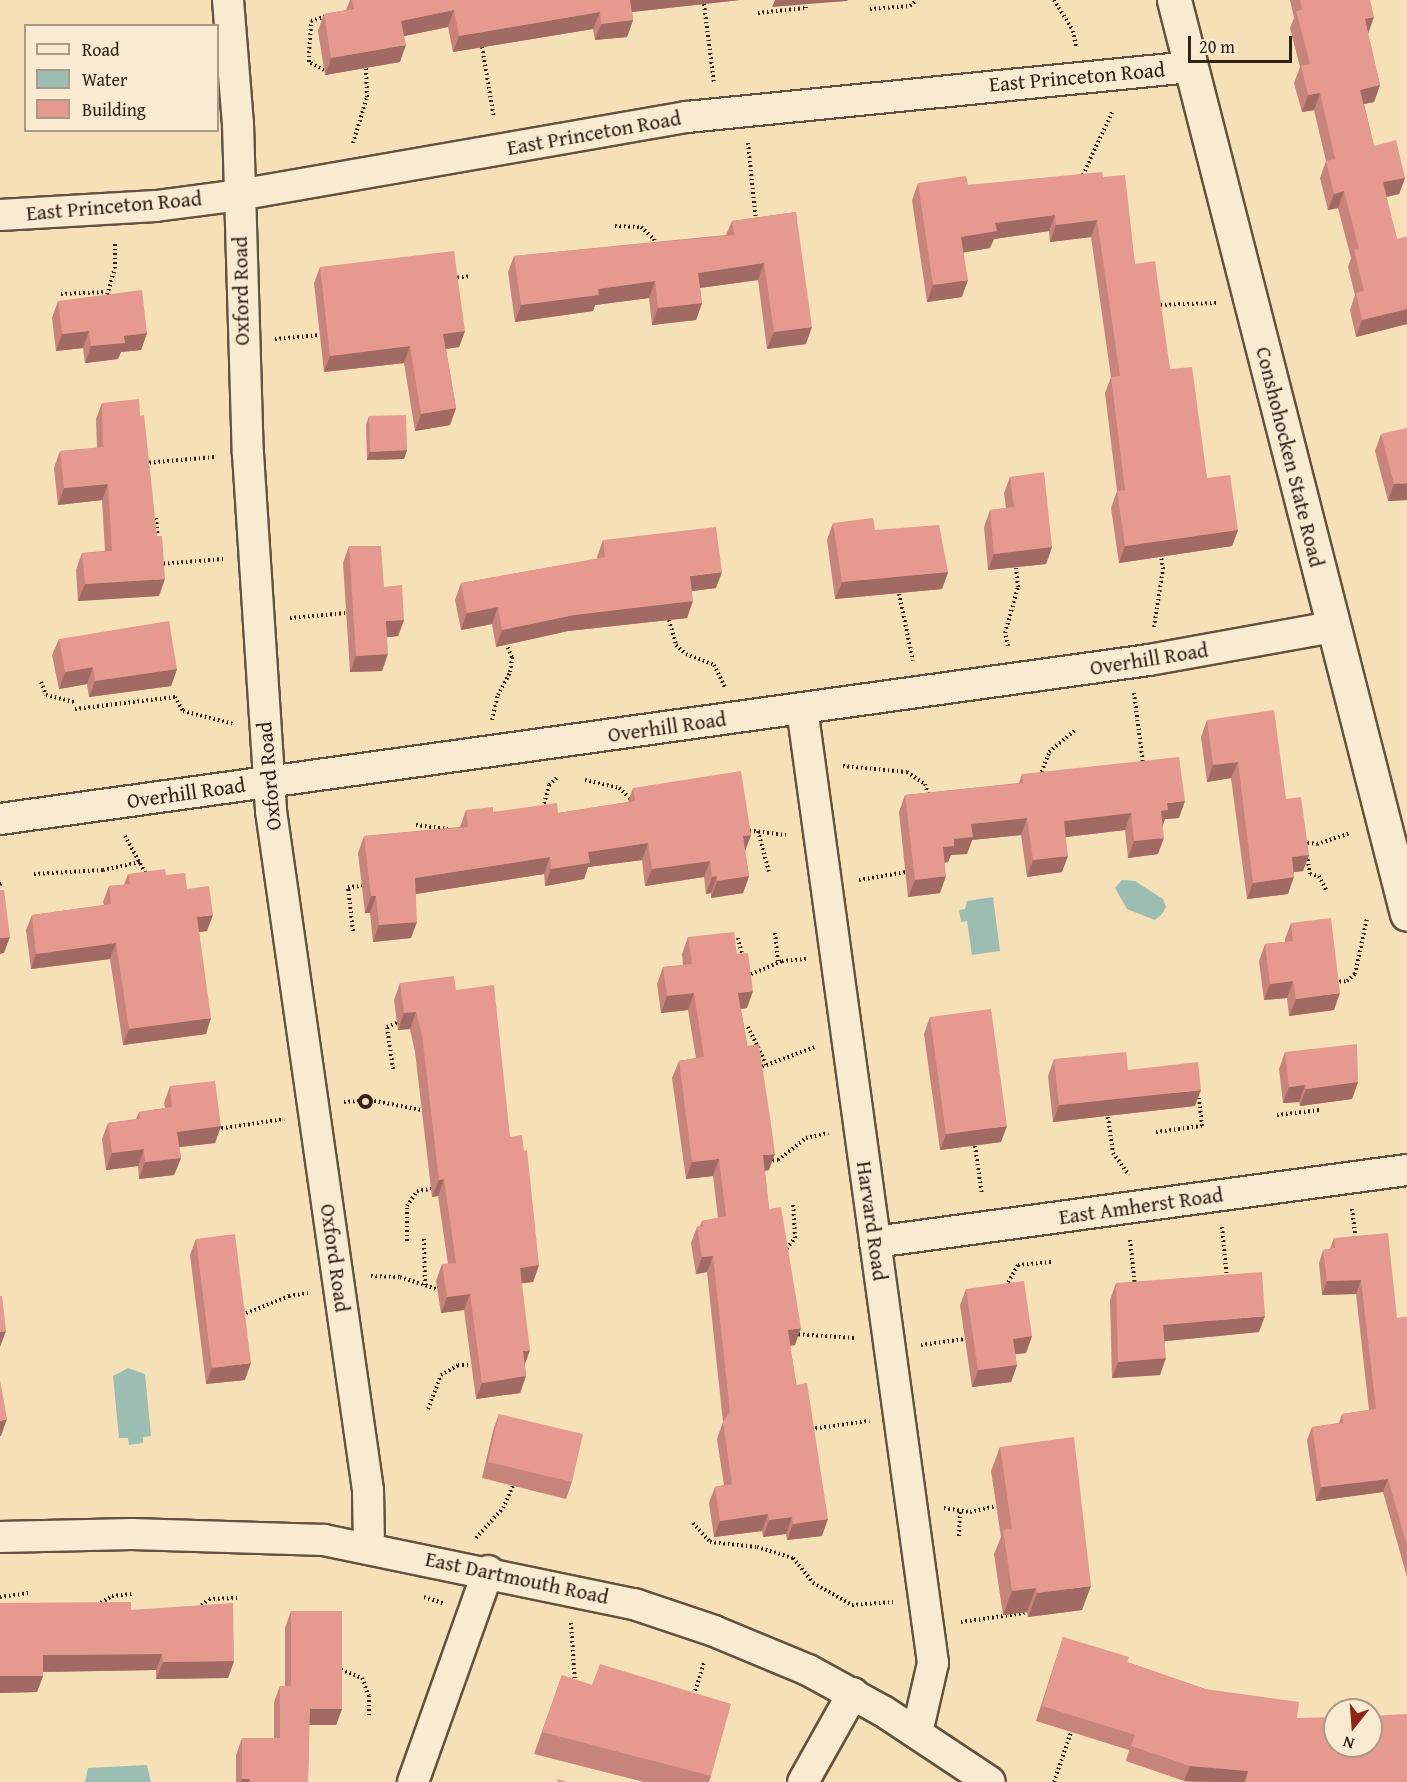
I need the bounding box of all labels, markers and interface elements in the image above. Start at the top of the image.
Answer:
legend [24,24,219,132]
scale bar [1191,24,1294,62]
text: 20 m [1199,33,1235,60]
text: Road [82,36,120,63]
street label: East Princeton Road [988,57,1166,97]
text: Water [82,66,127,93]
text: Building [82,96,146,123]
street label: East Princeton Road [505,105,683,161]
street label: East Princeton Road [25,186,203,226]
street label: Oxford Road [227,236,255,346]
street label: Conshohocken State Road [1250,344,1330,570]
street label: Overhill Road [1088,637,1210,681]
street label: Overhill Road [606,706,728,748]
street label: Oxford Road [252,721,286,831]
street label: Overhill Road [125,772,247,814]
street label: Harvard Road [851,1159,893,1283]
street label: East Amherst Road [1057,1182,1225,1230]
street label: Oxford Road [315,1202,355,1314]
street label: East Dartmouth Road [423,1546,611,1610]
north arrow [1323,1698,1383,1758]
text: N [1340,1730,1357,1756]

